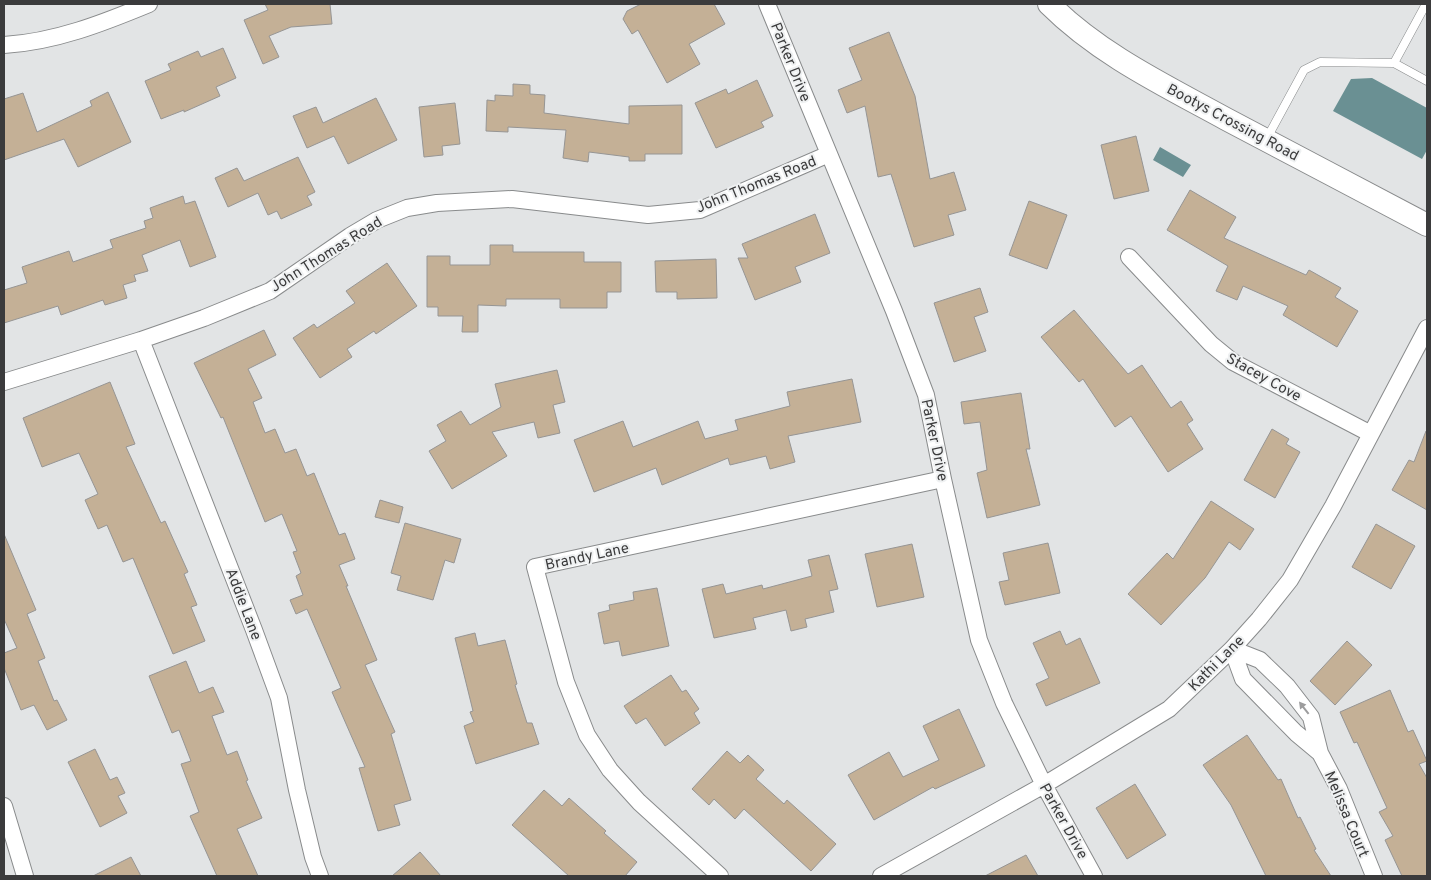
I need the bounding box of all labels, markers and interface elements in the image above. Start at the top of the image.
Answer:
street label: Parker Drive [765,20,814,105]
street label: Bootys Crossing Road [1163,80,1302,166]
street label: John Thomas Road [694,153,820,218]
street label: John Thomas Road [267,213,386,297]
street label: Stacey Cove [1222,350,1304,407]
street label: Parker Drive [916,397,952,483]
street label: Brandy Lane [544,539,631,576]
street label: Addie Lane [220,566,265,643]
street label: Kathi Lane [1185,632,1249,696]
one-way arrow [1298,702,1309,715]
street label: Melissa Court [1319,769,1372,860]
street label: Parker Drive [1034,781,1091,863]

